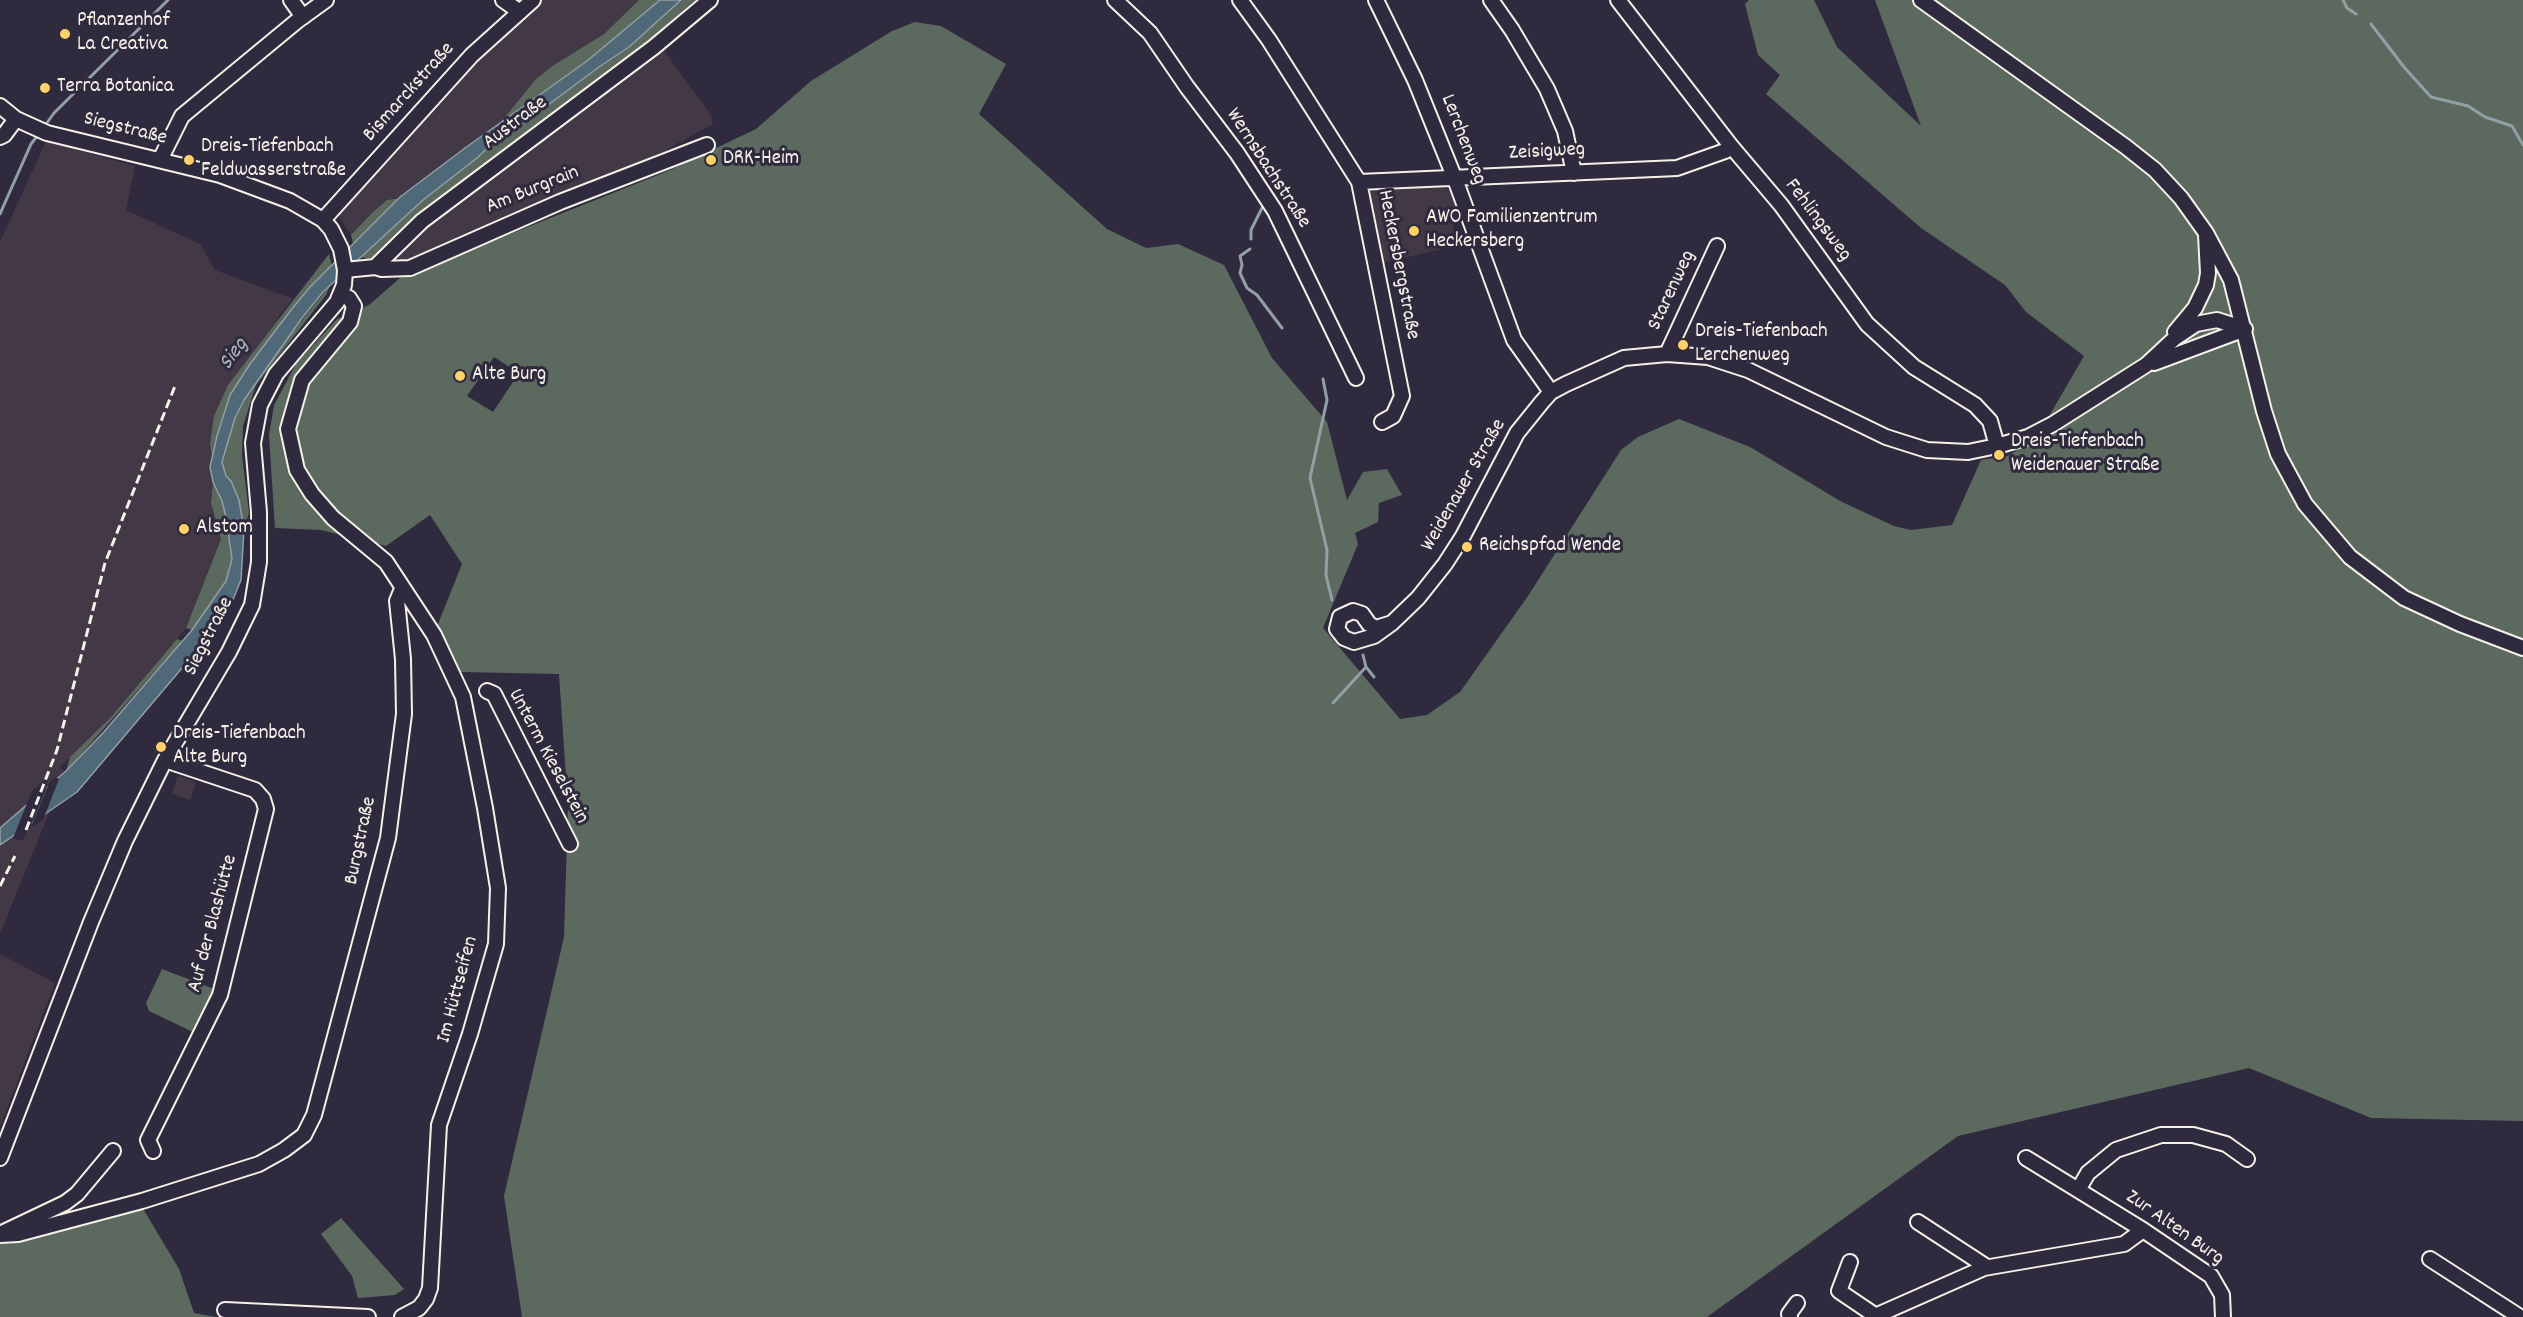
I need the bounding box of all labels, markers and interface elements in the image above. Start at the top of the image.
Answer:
place label: Pflanzenhof La Creativa [77,9,170,59]
marker: Pflanzenhof La Creativa [58,27,72,41]
street label: Bismarckstraße [359,38,461,148]
place label: Terra Botanica [57,75,174,101]
marker: Terra Botanica [38,81,52,95]
street label: Lerchenweg [1433,91,1491,189]
street label: Austraße [479,92,553,156]
street label: Wernsbachstraße [1219,104,1315,234]
street label: Siegstraße [81,107,169,153]
place label: Dreis-Tiefenbach Feldwasserstraße [201,135,346,185]
street label: Zeisigweg [1508,138,1586,168]
place label: DRK-Heim [723,147,799,173]
marker: Dreis-Tiefenbach Feldwasserstraße [182,153,196,167]
marker: DRK-Heim [704,153,718,167]
street label: Am Burgrain [483,161,583,221]
street label: Fehlingsweg [1778,175,1856,267]
street label: Heckersbergstraße [1370,188,1424,342]
place label: AWO Familienzentrum Heckersberg [1426,206,1598,256]
marker: AWO Familienzentrum Heckersberg [1407,224,1421,238]
street label: Starenweg [1644,247,1702,335]
place label: Dreis-Tiefenbach Lerchenweg [1695,320,1828,370]
water label: Sieg [215,334,255,376]
marker: Dreis-Tiefenbach Lerchenweg [1676,338,1690,352]
place label: Alte Burg [472,363,546,389]
marker: Alte Burg [453,369,467,383]
street label: Weidenauer Straße [1417,415,1513,557]
place label: Dreis-Tiefenbach Weidenauer Straße [2011,430,2160,480]
marker: Dreis-Tiefenbach Weidenauer Straße [1992,448,2006,462]
place label: Alstom [196,516,253,542]
marker: Alstom [177,522,191,536]
place label: Reichspfad Wende [1479,534,1621,560]
marker: Reichspfad Wende [1460,540,1474,554]
street label: Siegstraße [179,593,241,681]
street label: Unterm Kieselstein [501,685,593,829]
place label: Dreis-Tiefenbach Alte Burg [173,722,306,772]
marker: Dreis-Tiefenbach Alte Burg [154,740,168,754]
street label: Burgstraße [340,795,384,887]
street label: Auf der Blashütte [184,852,244,996]
street label: Im Hüttseifen [433,934,485,1046]
street label: Zur Alten Burg [2120,1186,2228,1272]

